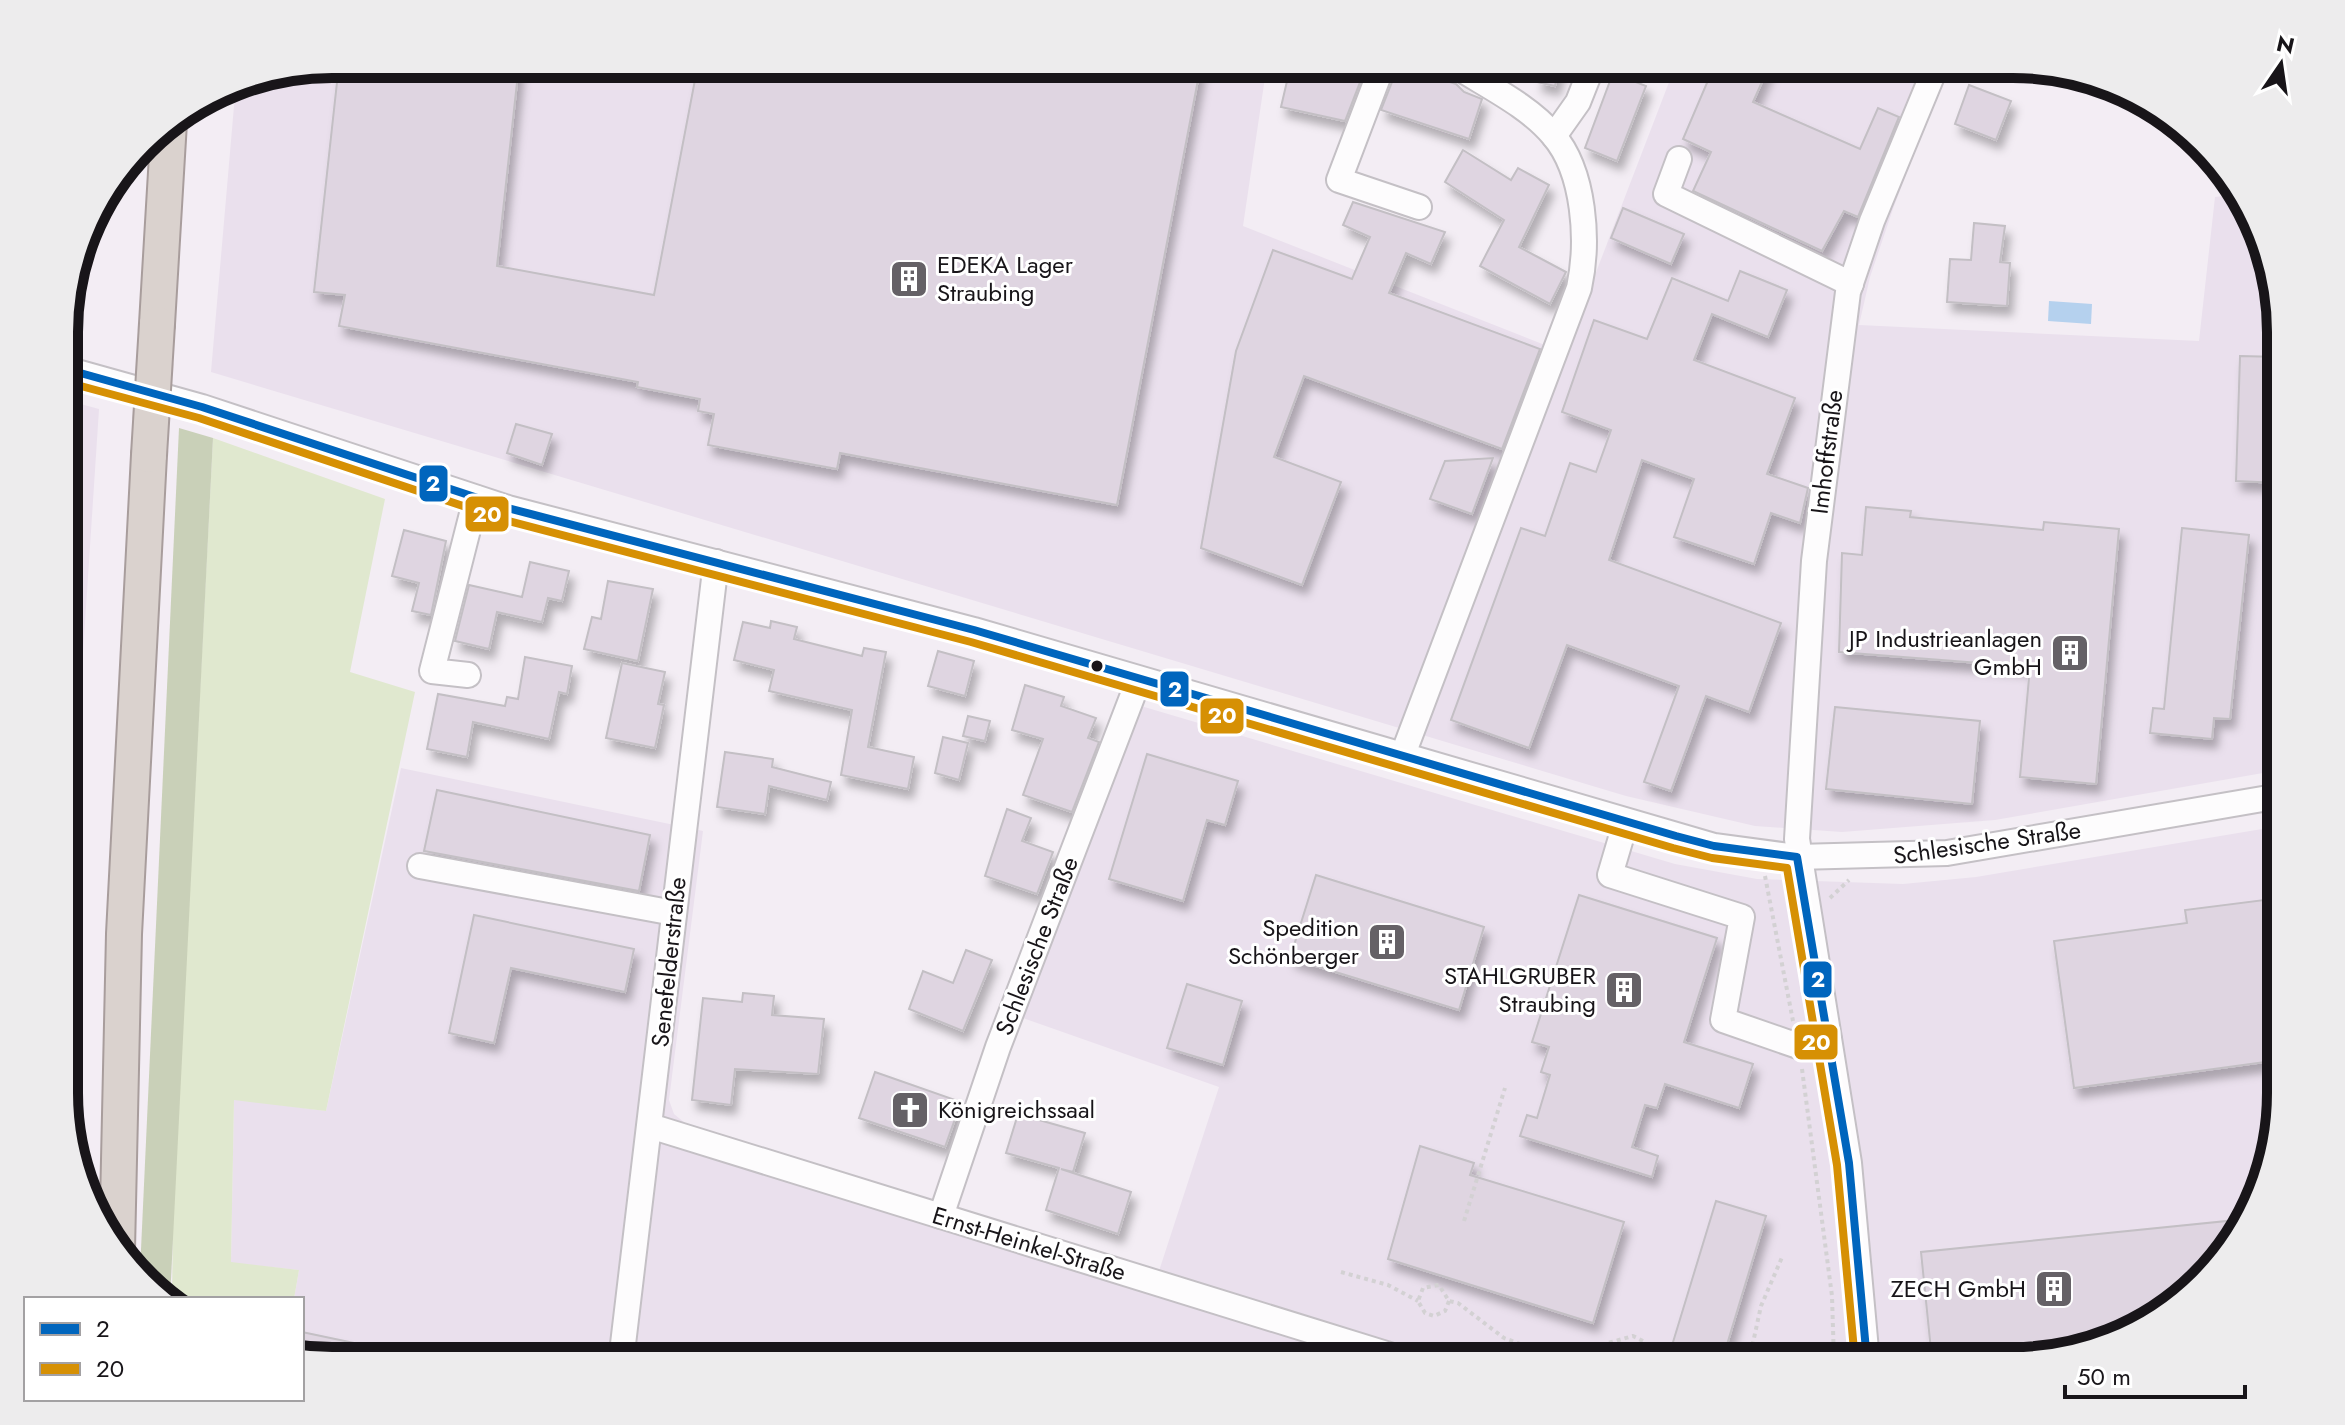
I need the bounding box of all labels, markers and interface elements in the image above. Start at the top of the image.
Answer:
north arrow [2241,24,2321,104]
text: N [2273,27,2298,62]
place label: EDEKA Lager Straubing [937,247,1074,310]
building icon: EDEKA Lager Straubing [888,258,930,300]
street label: Imhoffstraße [1802,388,1852,516]
line badge: 2 [418,464,449,503]
text: 2 [426,467,440,499]
line badge: 20 [464,495,510,533]
text: 20 [473,498,502,530]
place label: JP Industrieanlagen GmbH [1846,621,2042,684]
building icon: JP Industrieanlagen GmbH [2049,632,2091,674]
unlabelled marker [1089,658,1105,674]
line badge: 2 [1159,670,1190,708]
text: 2 [1168,673,1182,705]
line badge: 20 [1199,697,1245,735]
text: 20 [1208,699,1237,731]
street label: Schlesische Straße [1891,812,2083,873]
street label: Schlesische Straße [986,851,1087,1040]
street label: Senefelderstraße [642,875,695,1049]
place label: Spedition Schönberger [1228,910,1360,973]
building icon: Spedition Schönberger [1366,921,1408,963]
place label: STAHLGRUBER Straubing [1444,958,1597,1021]
line badge: 2 [1802,960,1833,999]
text: 2 [1811,963,1825,995]
building icon: STAHLGRUBER Straubing [1603,969,1645,1011]
line badge: 20 [1793,1023,1839,1061]
text: 20 [1802,1026,1831,1058]
church icon: Königreichssaal [889,1089,931,1131]
place label: Königreichssaal [938,1092,1095,1127]
street label: Ernst-Heinkel-Straße [928,1197,1130,1290]
building icon: ZECH GmbH [2033,1268,2075,1310]
place label: ZECH GmbH [1891,1271,2026,1306]
legend [24,1297,304,1401]
text: 2 [96,1311,110,1346]
scale bar [2065,1349,2245,1399]
text: 20 [96,1351,124,1386]
text: 50 m [2077,1359,2131,1394]

